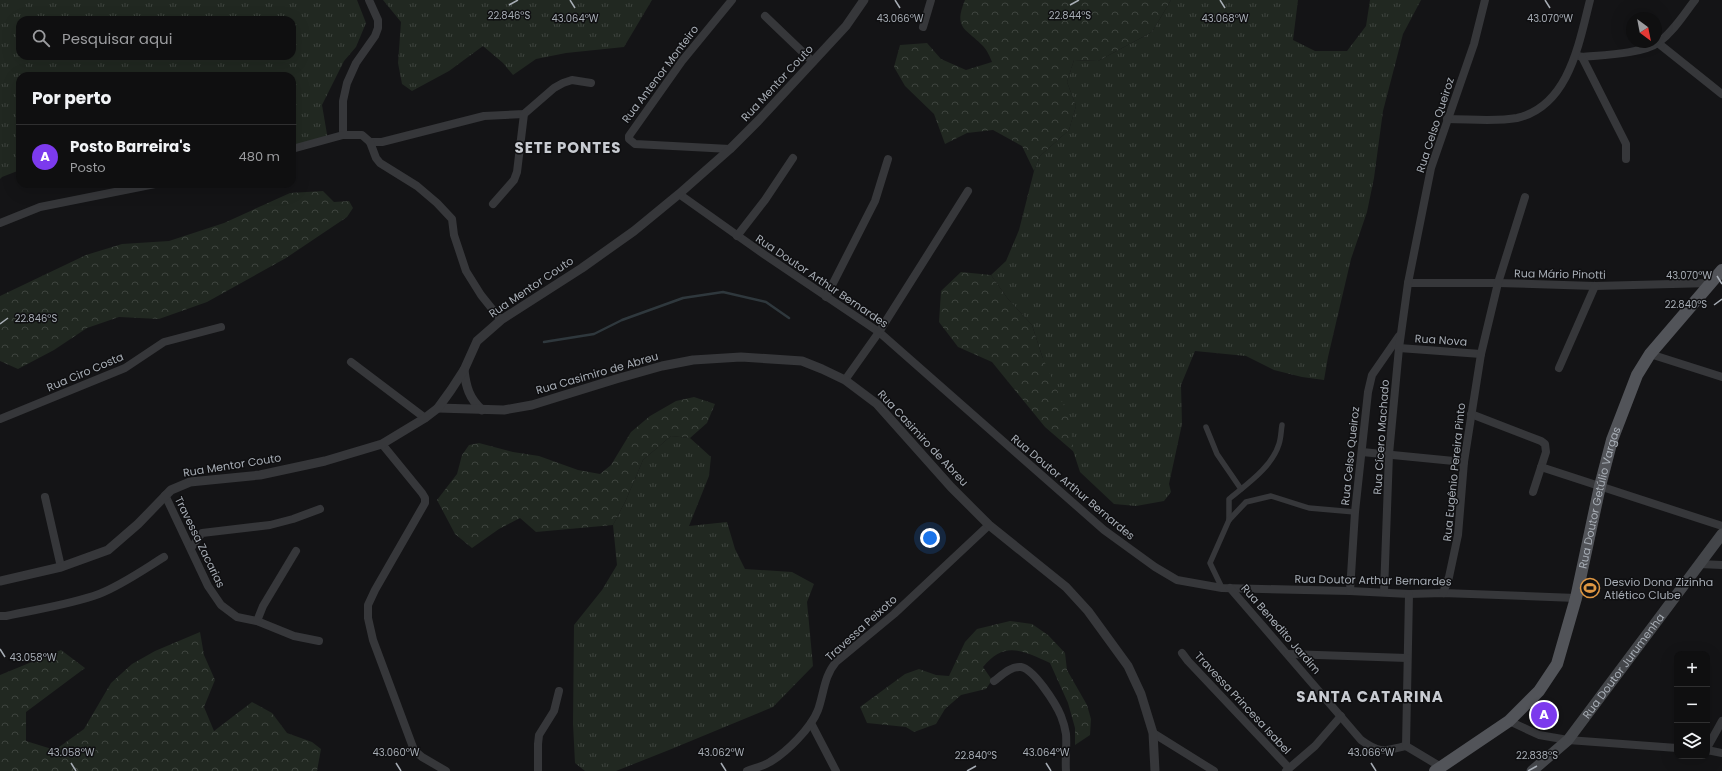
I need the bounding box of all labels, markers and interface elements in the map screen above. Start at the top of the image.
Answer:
text: 22.846°S [488,8,530,23]
text: 22.844°S [1049,8,1091,23]
text: 43.064°W [551,11,599,26]
text: 43.066°W [876,11,924,26]
text: 43.068°W [1201,11,1249,26]
text: 43.070°W [1527,11,1573,26]
north arrow [1626,12,1662,48]
search box [16,16,296,60]
street label: Rua Antenor Monteiro [618,22,702,126]
icon: search [30,27,52,49]
text: Pesquisar aqui [62,28,172,49]
street label: Rua Mentor Couto [737,41,817,125]
street label: Rua Celso Queiroz [1412,75,1458,175]
text: Por perto [32,86,111,110]
text: Posto Barreira's [70,136,191,157]
district label: SETE PONTES [514,137,622,158]
text: A [40,147,50,166]
text: 480 m [239,147,280,166]
text: Posto [70,158,106,177]
street label: Rua Doutor Arthur Bernardes [752,230,892,332]
street label: Rua Mentor Couto [485,253,577,321]
street label: Rua Mário Pinotti [1514,265,1606,283]
text: 43.070°W [1666,268,1712,283]
text: 22.840°S [1665,297,1707,312]
text: 22.846°S [15,311,57,326]
street label: Rua Nova [1414,330,1468,350]
street label: Rua Casimiro de Abreu [534,348,660,398]
street label: Rua Ciro Costa [44,349,126,395]
street label: Rua Cícero Machado [1369,379,1393,495]
street label: Rua Casimiro de Abreu [874,386,972,490]
street label: Rua Eugênio Pereira Pinto [1439,402,1469,542]
street label: Rua Celso Queiroz [1337,406,1363,506]
street label: Rua Doutor Getúlio Vargas [1575,424,1625,570]
street label: Rua Doutor Arthur Bernardes [1008,430,1138,544]
street label: Rua Mentor Couto [182,449,282,481]
street label: Travessa Zacarias [171,494,229,591]
your location [920,528,940,548]
street label: Rua Doutor Arthur Bernardes [1294,571,1452,589]
place label: Desvio Dona Zizinha Atlético Clube [1604,574,1713,603]
sports icon: Desvio Dona Zizinha Atlético Clube [1579,577,1601,599]
street label: Rua Benedito Jardim [1237,581,1325,677]
street label: Travessa Peixoto [822,591,900,665]
street label: Rua Doutor Jurumenha [1579,610,1668,722]
street label: Travessa Princesa Isabel [1191,648,1295,758]
text: 43.058°W [9,650,57,665]
map controls [1674,651,1710,759]
button: + [1674,651,1710,687]
district label: SANTA CATARINA [1296,686,1444,707]
button: − [1674,687,1710,723]
pin: A [1531,700,1557,730]
button: layers [1674,723,1710,759]
text: 43.058°W [47,745,95,760]
text: 43.060°W [372,745,420,760]
text: 43.062°W [698,745,744,760]
text: 43.064°W [1022,745,1070,760]
text: 43.066°W [1347,745,1395,760]
text: 22.840°S [955,748,997,763]
text: 22.838°S [1516,748,1558,763]

